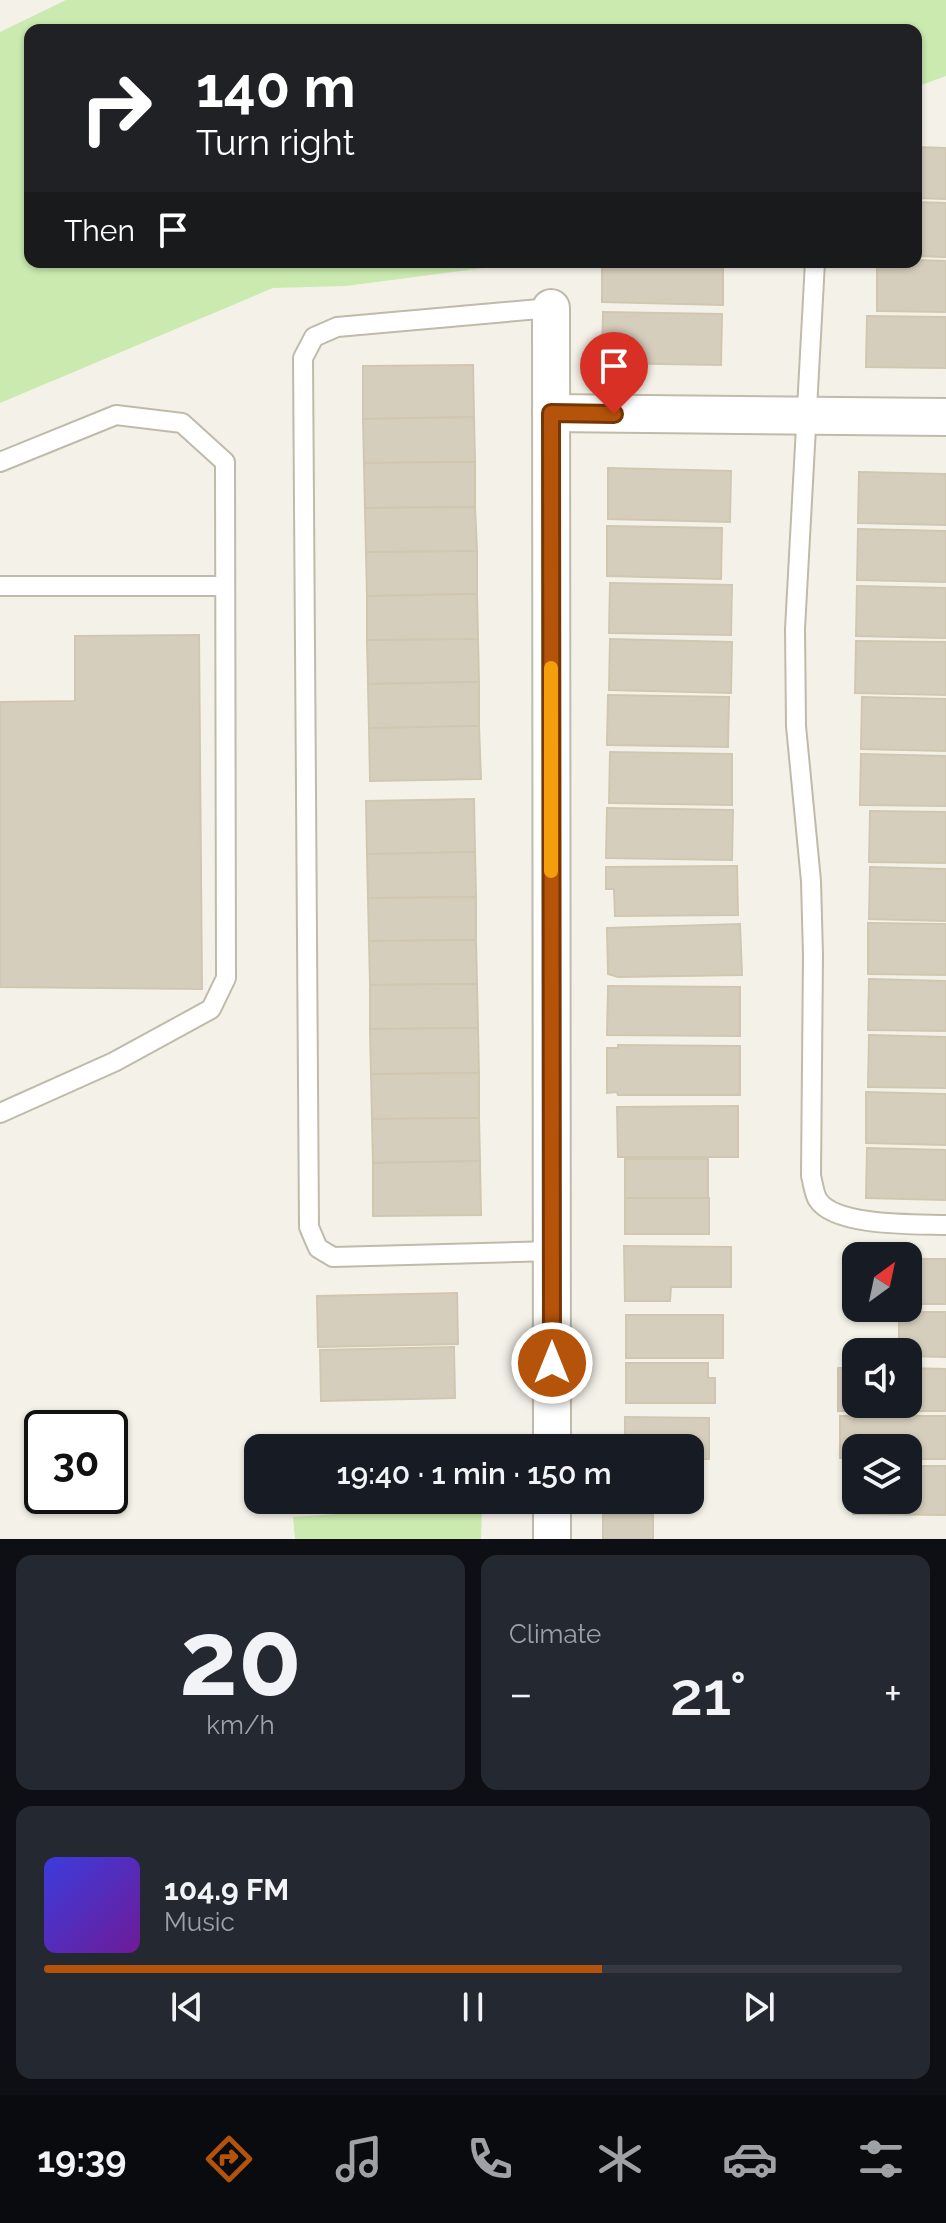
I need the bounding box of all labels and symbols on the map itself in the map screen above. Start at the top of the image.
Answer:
pin [580,332,648,414]
north arrow [842,1242,922,1322]
position arrow [510,1321,594,1405]
speed limit sign: 30 [24,1410,128,1514]

